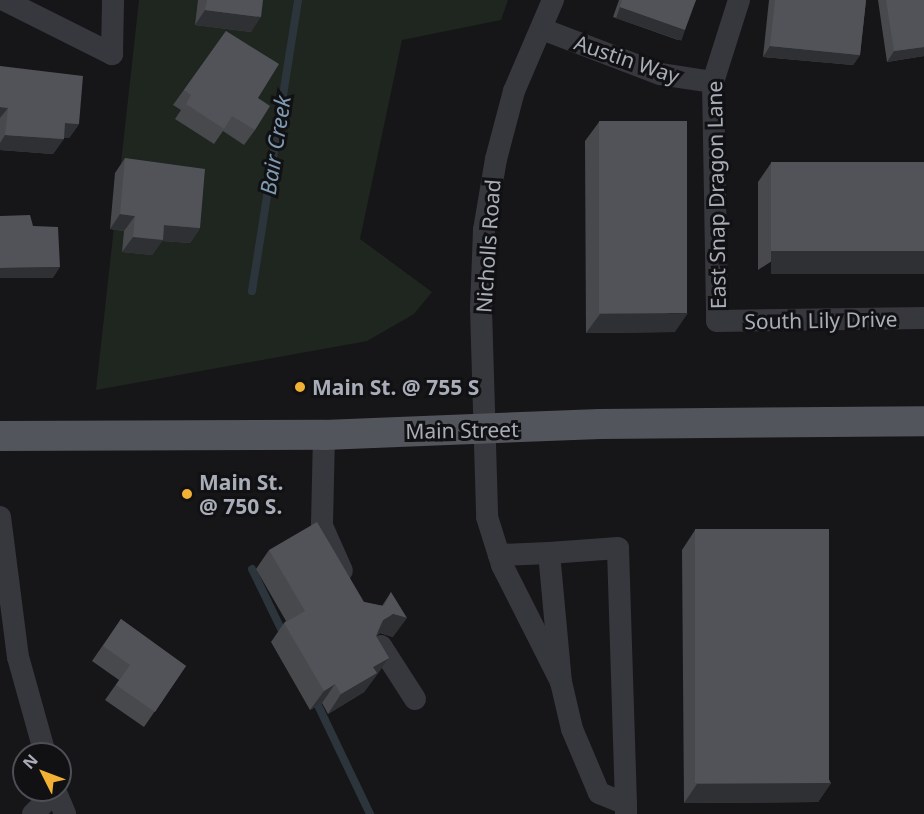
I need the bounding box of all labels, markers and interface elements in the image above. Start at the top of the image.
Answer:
street label: Austin Way [571,29,683,89]
street label: East Snap Dragon Lane [701,81,731,309]
water label: Bair Creek [254,94,296,196]
street label: Nicholls Road [471,178,505,314]
street label: South Lily Drive [744,306,898,334]
place label: Main St. @ 755 S [312,374,479,400]
marker: Main St. @ 755 S [293,380,307,394]
street label: Main Street [405,416,519,444]
place label: Main St. @ 750 S. [199,469,283,519]
marker: Main St. @ 750 S. [180,487,194,501]
north arrow [12,742,72,802]
text: N [18,749,43,773]

